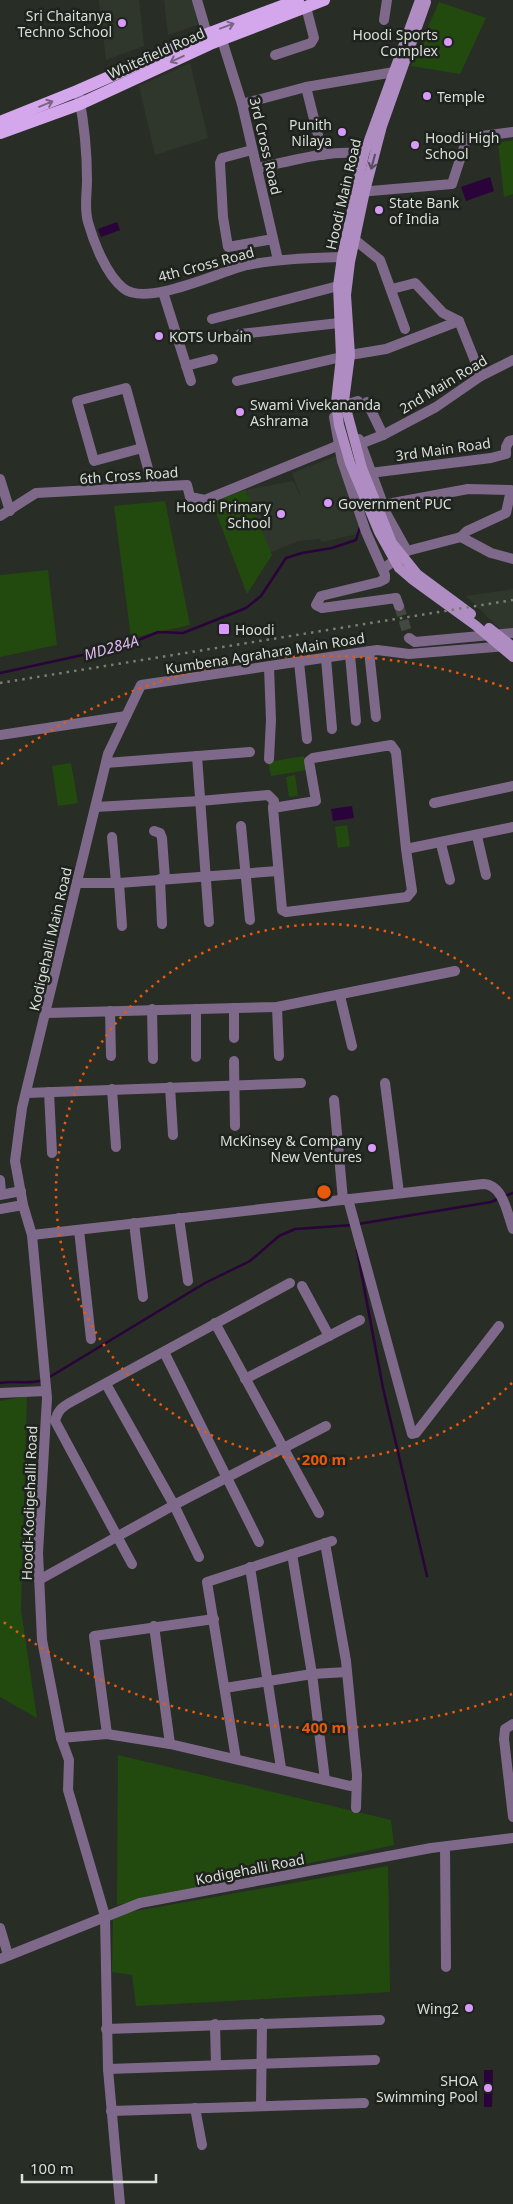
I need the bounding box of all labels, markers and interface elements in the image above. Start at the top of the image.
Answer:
place label: Sri Chaitanya Techno School [18,6,112,41]
marker: Sri Chaitanya Techno School [116,17,128,29]
one-way arrow [219,21,234,30]
street label: Whitefield Road [105,23,207,83]
place label: Hoodi Sports Complex [353,25,439,60]
marker: Hoodi Sports Complex [442,36,454,48]
one-way arrow [170,55,185,64]
place label: Temple [437,87,485,106]
marker: Temple [421,90,433,102]
street label: 3rd Cross Road [246,95,286,197]
one-way arrow [37,99,53,108]
place label: Punith Nilaya [289,115,332,150]
marker: Punith Nilaya [336,126,348,138]
place label: Hoodi High School [425,128,499,163]
street label: Hoodi Main Road [321,137,365,251]
marker: Hoodi High School [409,139,421,151]
one-way arrow [367,154,377,170]
place label: State Bank of India [389,193,460,228]
marker: State Bank of India [373,204,385,216]
street label: 4th Cross Road [156,242,256,286]
place label: KOTS Urbain [169,327,252,346]
marker: KOTS Urbain [153,330,165,342]
street label: 2nd Main Road [396,350,490,418]
place label: Swami Vivekananda Ashrama [250,395,381,430]
marker: Swami Vivekananda Ashrama [234,406,246,418]
street label: 3rd Main Road [394,433,492,465]
street label: 6th Cross Road [79,462,179,488]
place label: Government PUC [338,494,452,513]
place label: Hoodi Primary School [176,497,272,532]
marker: Government PUC [322,497,334,509]
marker: Hoodi Primary School [275,508,287,520]
place label: Hoodi [235,620,275,639]
marker: Hoodi [217,622,231,636]
street label: Kumbena Agrahara Main Road [164,628,366,678]
water label: MD284A [81,630,141,664]
street label: Kodigehalli Main Road [24,865,76,1013]
place label: McKinsey & Company New Ventures [220,1131,363,1166]
marker: McKinsey & Company New Ventures [366,1142,378,1154]
centre of rings [315,1183,333,1201]
street label: Hoodi-Kodigehalli Road [17,1425,41,1581]
text: 200 m [302,1449,346,1469]
text: 400 m [302,1717,346,1737]
street label: Kodigehalli Road [194,1849,306,1889]
place label: Wing2 [417,1999,459,2018]
marker: Wing2 [463,2002,475,2014]
place label: SHOA Swimming Pool [376,2071,478,2106]
marker: SHOA Swimming Pool [482,2082,494,2094]
scale bar [22,2152,156,2184]
text: 100 m [30,2158,74,2178]

